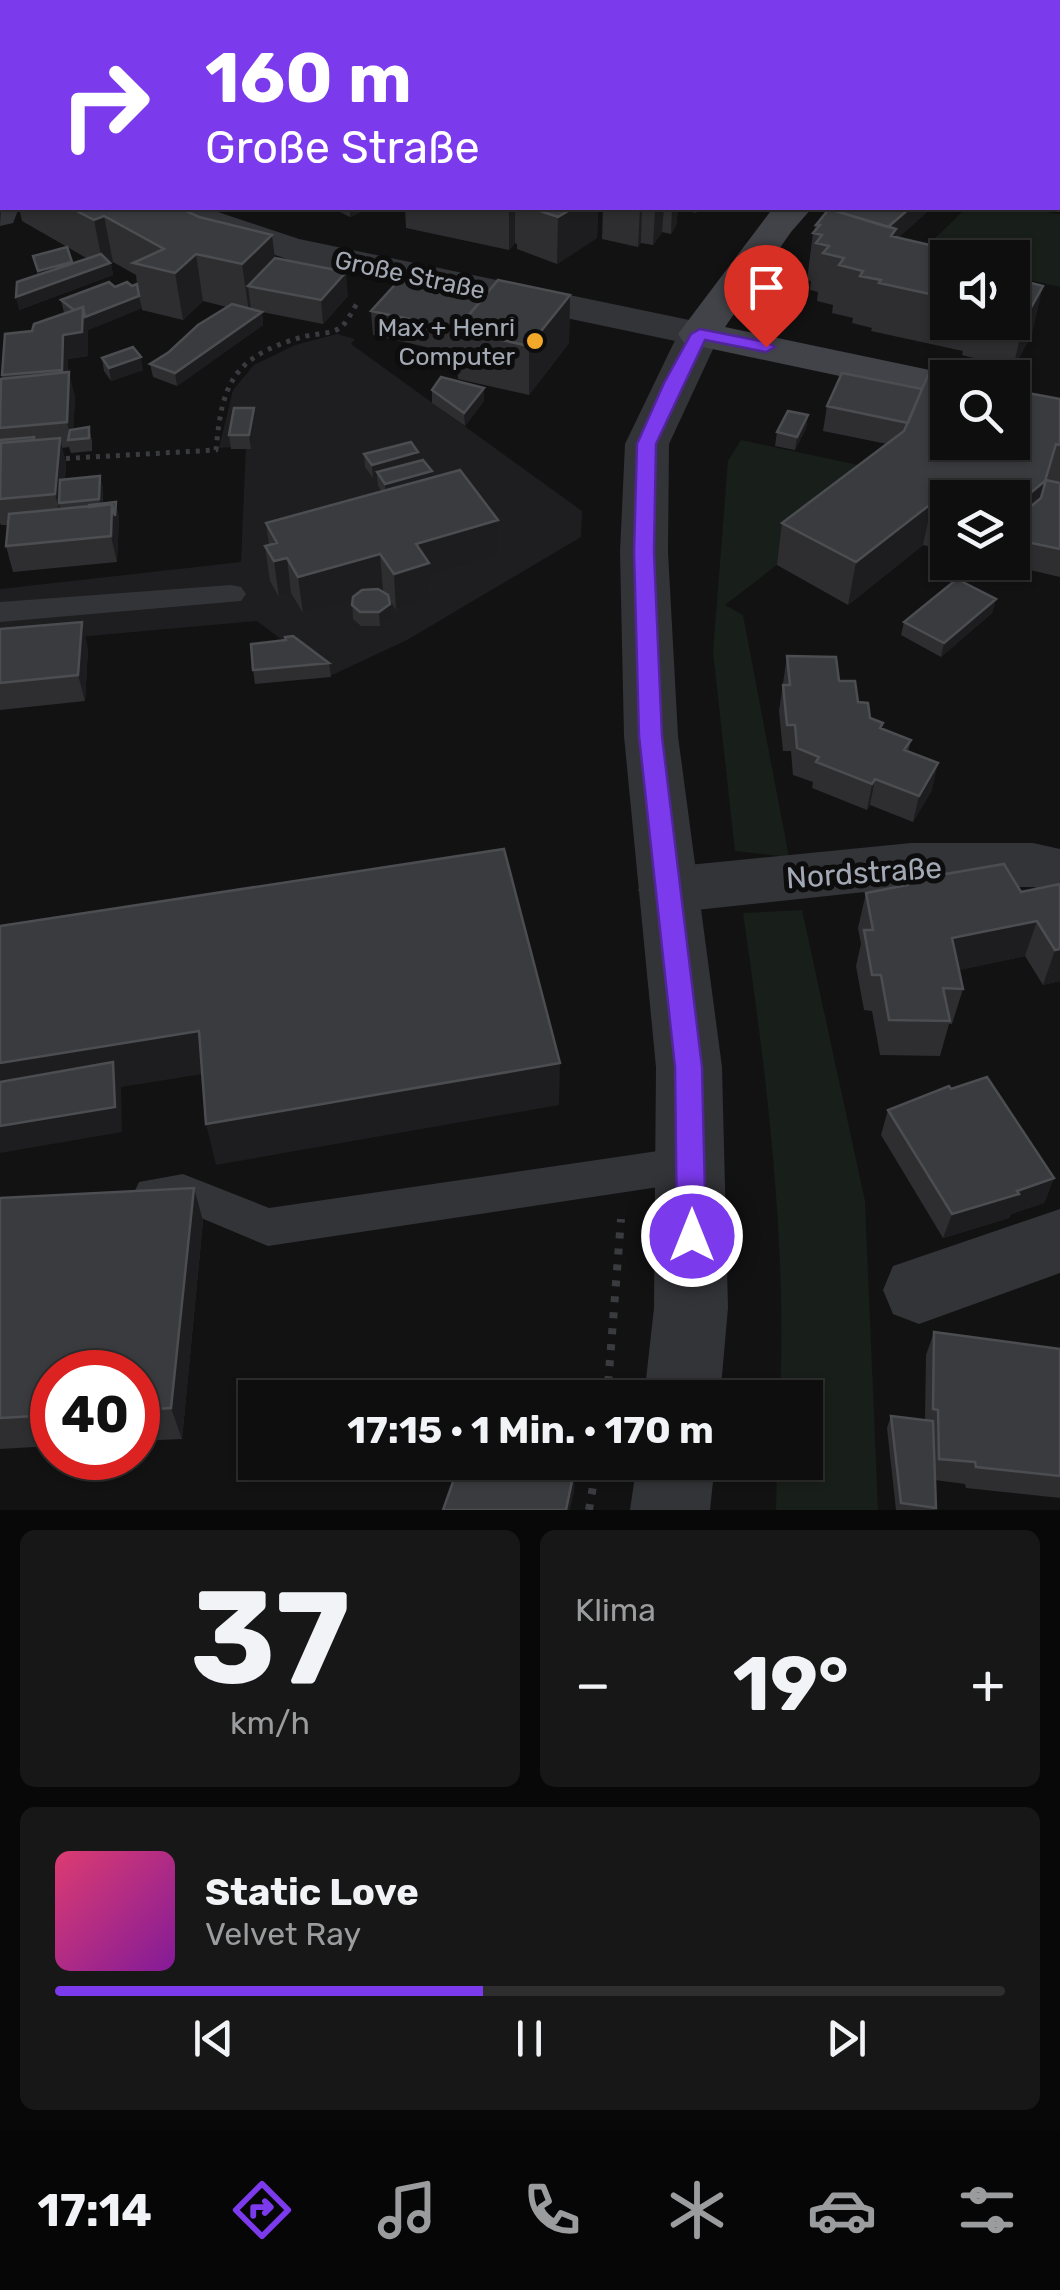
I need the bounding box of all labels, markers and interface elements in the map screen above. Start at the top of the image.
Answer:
text: 160 m [205,37,412,120]
icon: right [40,40,170,170]
text: Große Straße [205,121,480,174]
map controls [930,240,1030,580]
button: sound [930,240,1030,340]
street label: Große Straße [332,245,488,305]
pin [724,245,809,348]
icon: arrive [739,260,794,315]
place label: Max + Henri Computer [378,313,515,371]
marker: Max + Henri Computer [524,330,546,352]
button: search [930,360,1030,460]
button: layers [930,480,1030,580]
street label: Nordstraße [785,850,943,896]
position arrow [640,1184,744,1288]
speed limit sign: 40 [30,1350,160,1480]
text: 17:15 · 1 Min. · 170 m [347,1407,714,1453]
text: 37 [190,1561,350,1716]
text: Klima [575,1591,656,1629]
text: 19° [733,1640,849,1729]
text: − [575,1652,611,1717]
text: + [971,1652,1005,1717]
text: km/h [230,1704,310,1742]
text: Static Love [205,1869,419,1915]
text: Velvet Ray [205,1915,361,1953]
icon: previous [186,2011,241,2066]
icon: pause [502,2011,557,2066]
icon: next [819,2011,874,2066]
icon: directions [227,2175,297,2245]
icon: music [372,2175,442,2245]
icon: phone [517,2175,587,2245]
icon: climate [662,2175,732,2245]
icon: car [807,2175,877,2245]
icon: filters [952,2175,1022,2245]
text: 17:14 [38,2184,152,2237]

